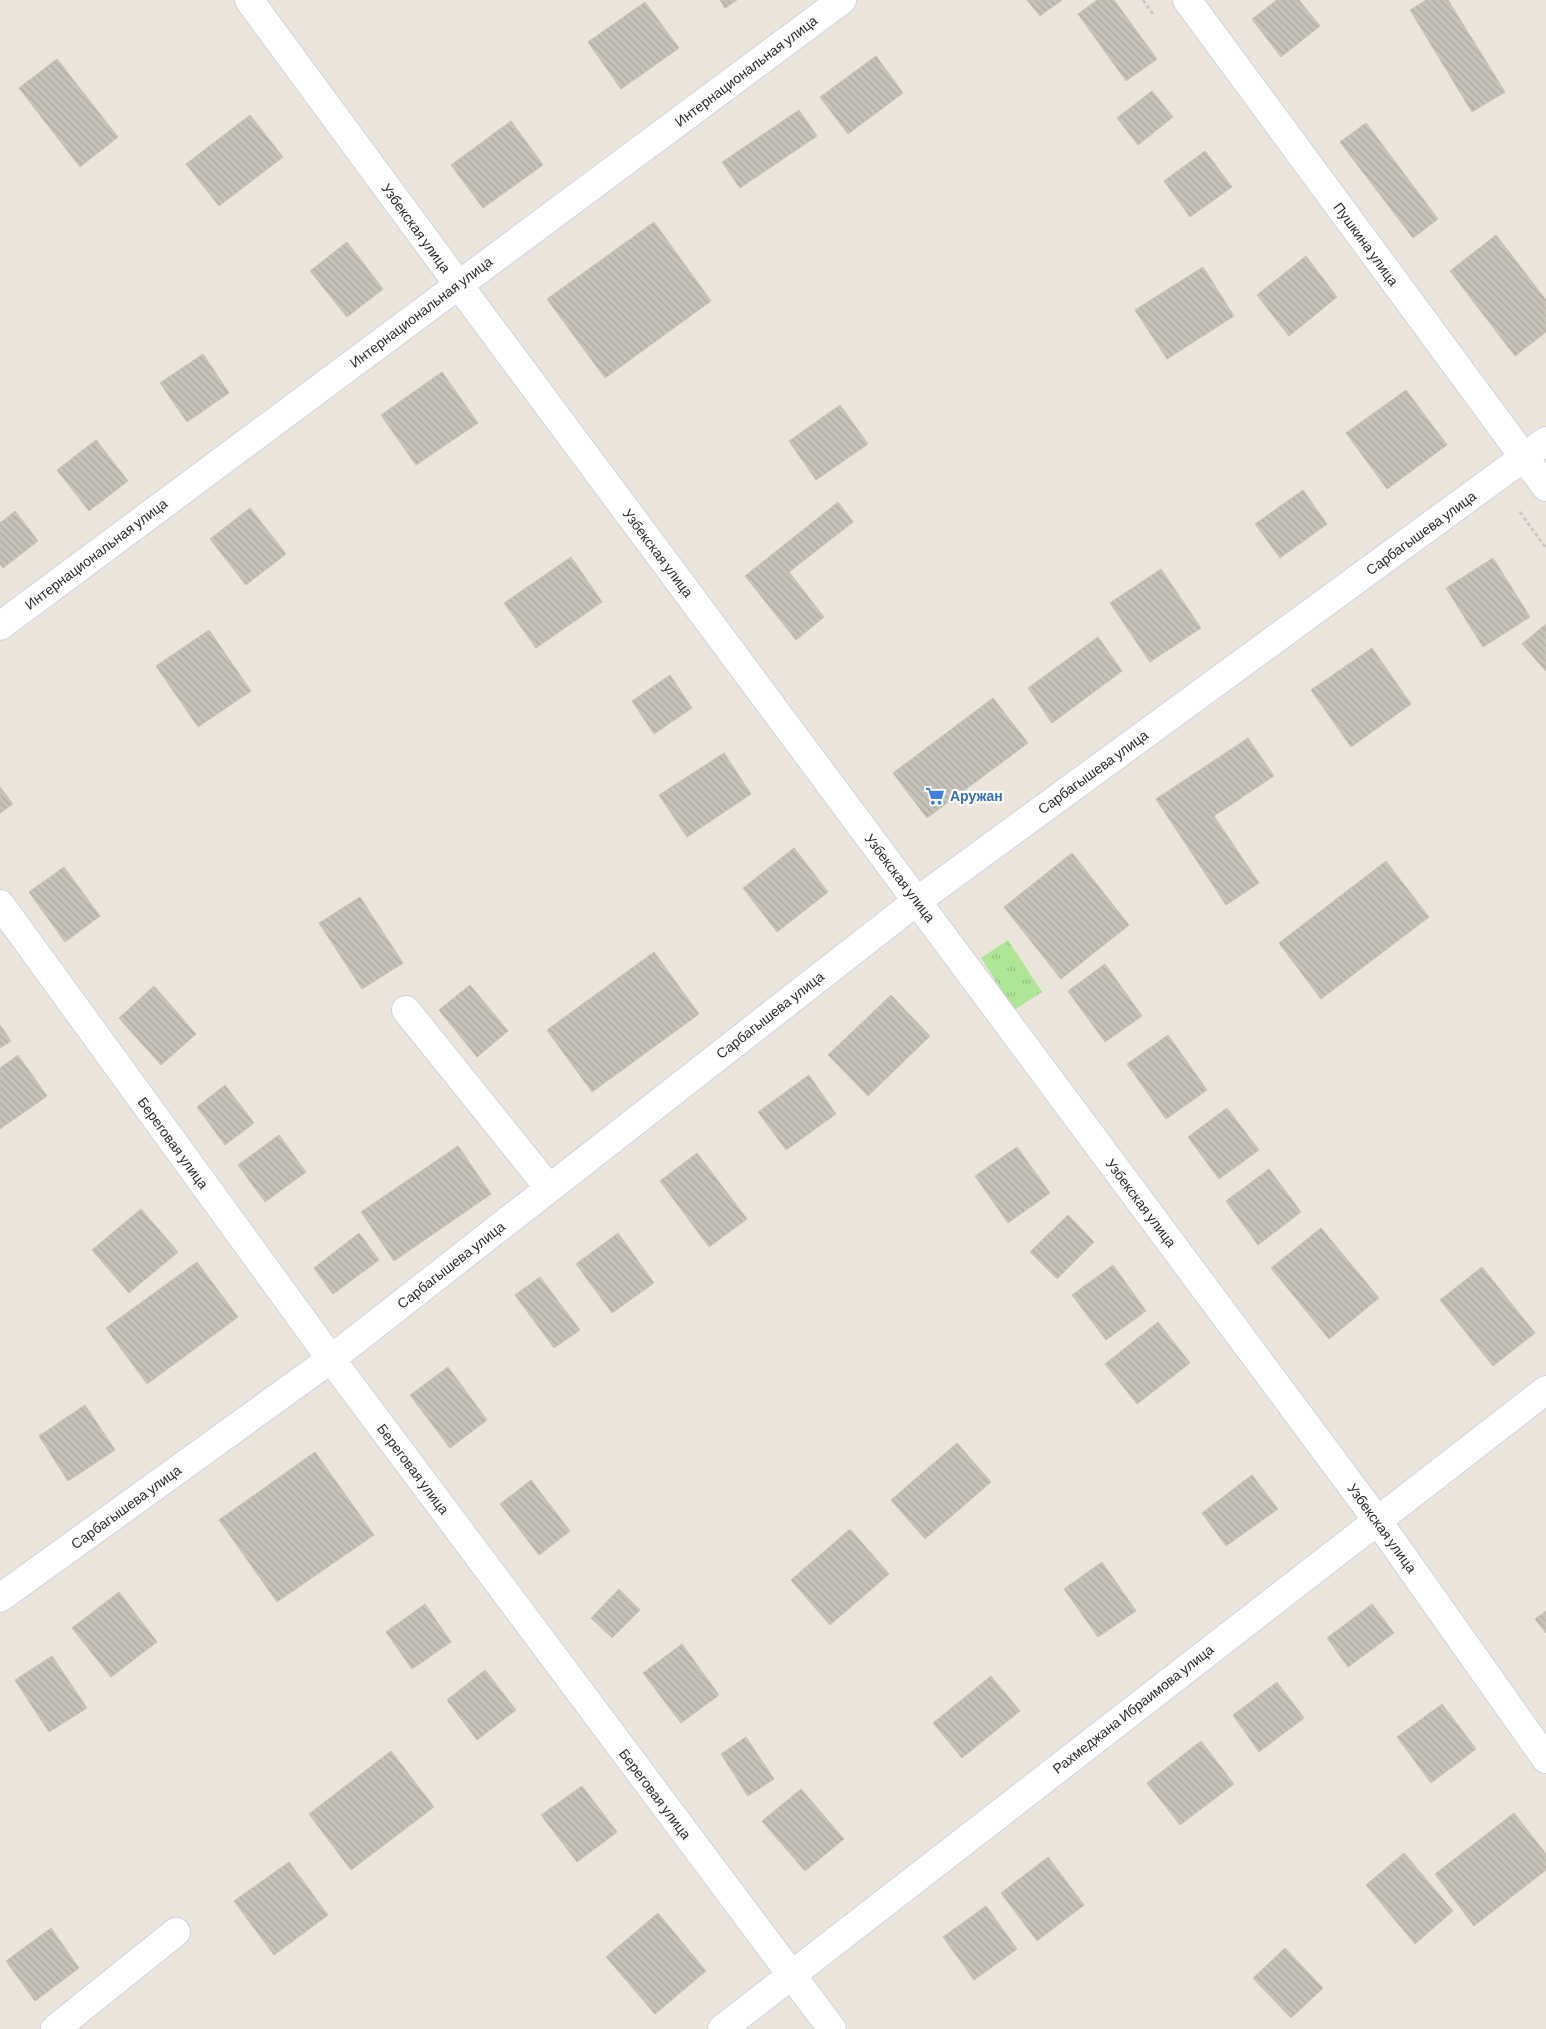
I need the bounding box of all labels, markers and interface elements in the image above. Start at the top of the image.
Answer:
street label: Интернациональная улица [671,11,821,130]
street label: Узбекская улица [378,180,455,276]
street label: Пушкина улица [1330,199,1403,289]
street label: Интернациональная улица [346,252,496,371]
street label: Сарбагышева улица [1362,487,1479,578]
street label: Интернациональная улица [21,494,171,613]
street label: Узбекская улица [620,505,697,600]
street label: Сарбагышева улица [1034,726,1151,817]
supermarket icon: Аружан [924,785,946,807]
place label: Аружан [950,787,1003,804]
street label: Узбекская улица [862,830,939,925]
street label: Сарбагышева улица [712,967,827,1062]
street label: Береговая улица [134,1094,212,1192]
street label: Узбекская улица [1103,1155,1180,1250]
street label: Сарбагышева улица [393,1217,508,1312]
street label: Береговая улица [374,1420,453,1518]
street label: Сарбагышева улица [67,1461,184,1552]
street label: Узбекская улица [1344,1480,1421,1576]
street label: Рахмеджана Ибраимова улица [1049,1640,1217,1777]
street label: Береговая улица [616,1745,695,1843]

